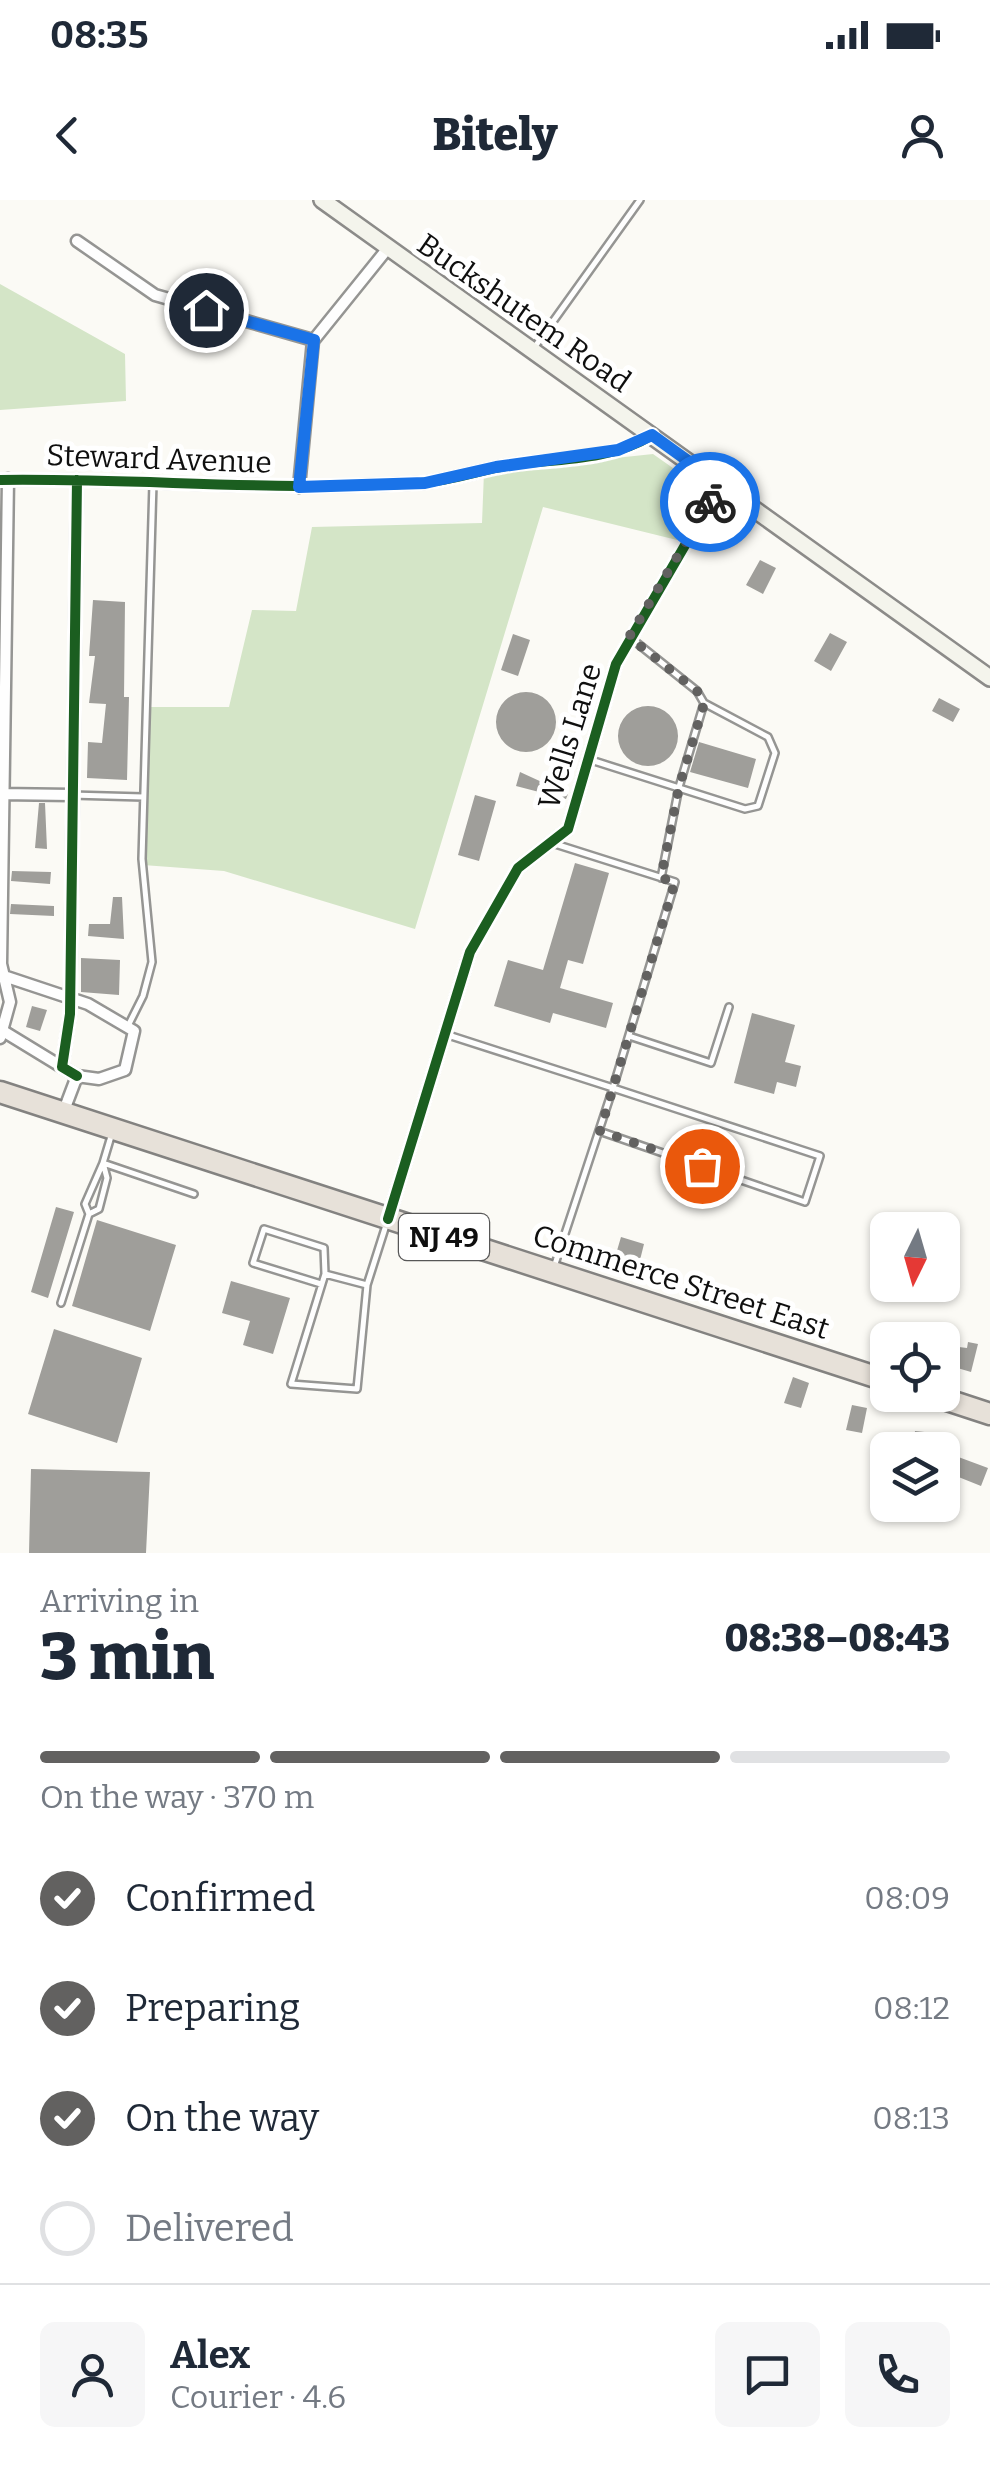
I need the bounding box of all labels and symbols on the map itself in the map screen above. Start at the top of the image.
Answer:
street label: Buckshutem Road [410,226,638,400]
pin [164,268,249,353]
street label: Steward Avenue [46,437,272,481]
courier [660,452,760,552]
street label: Wells Lane [531,659,609,813]
pin [660,1124,745,1209]
north arrow [870,1212,960,1302]
road number: NJ 49 [399,1214,489,1260]
street label: Commerce Street East [528,1217,834,1347]

